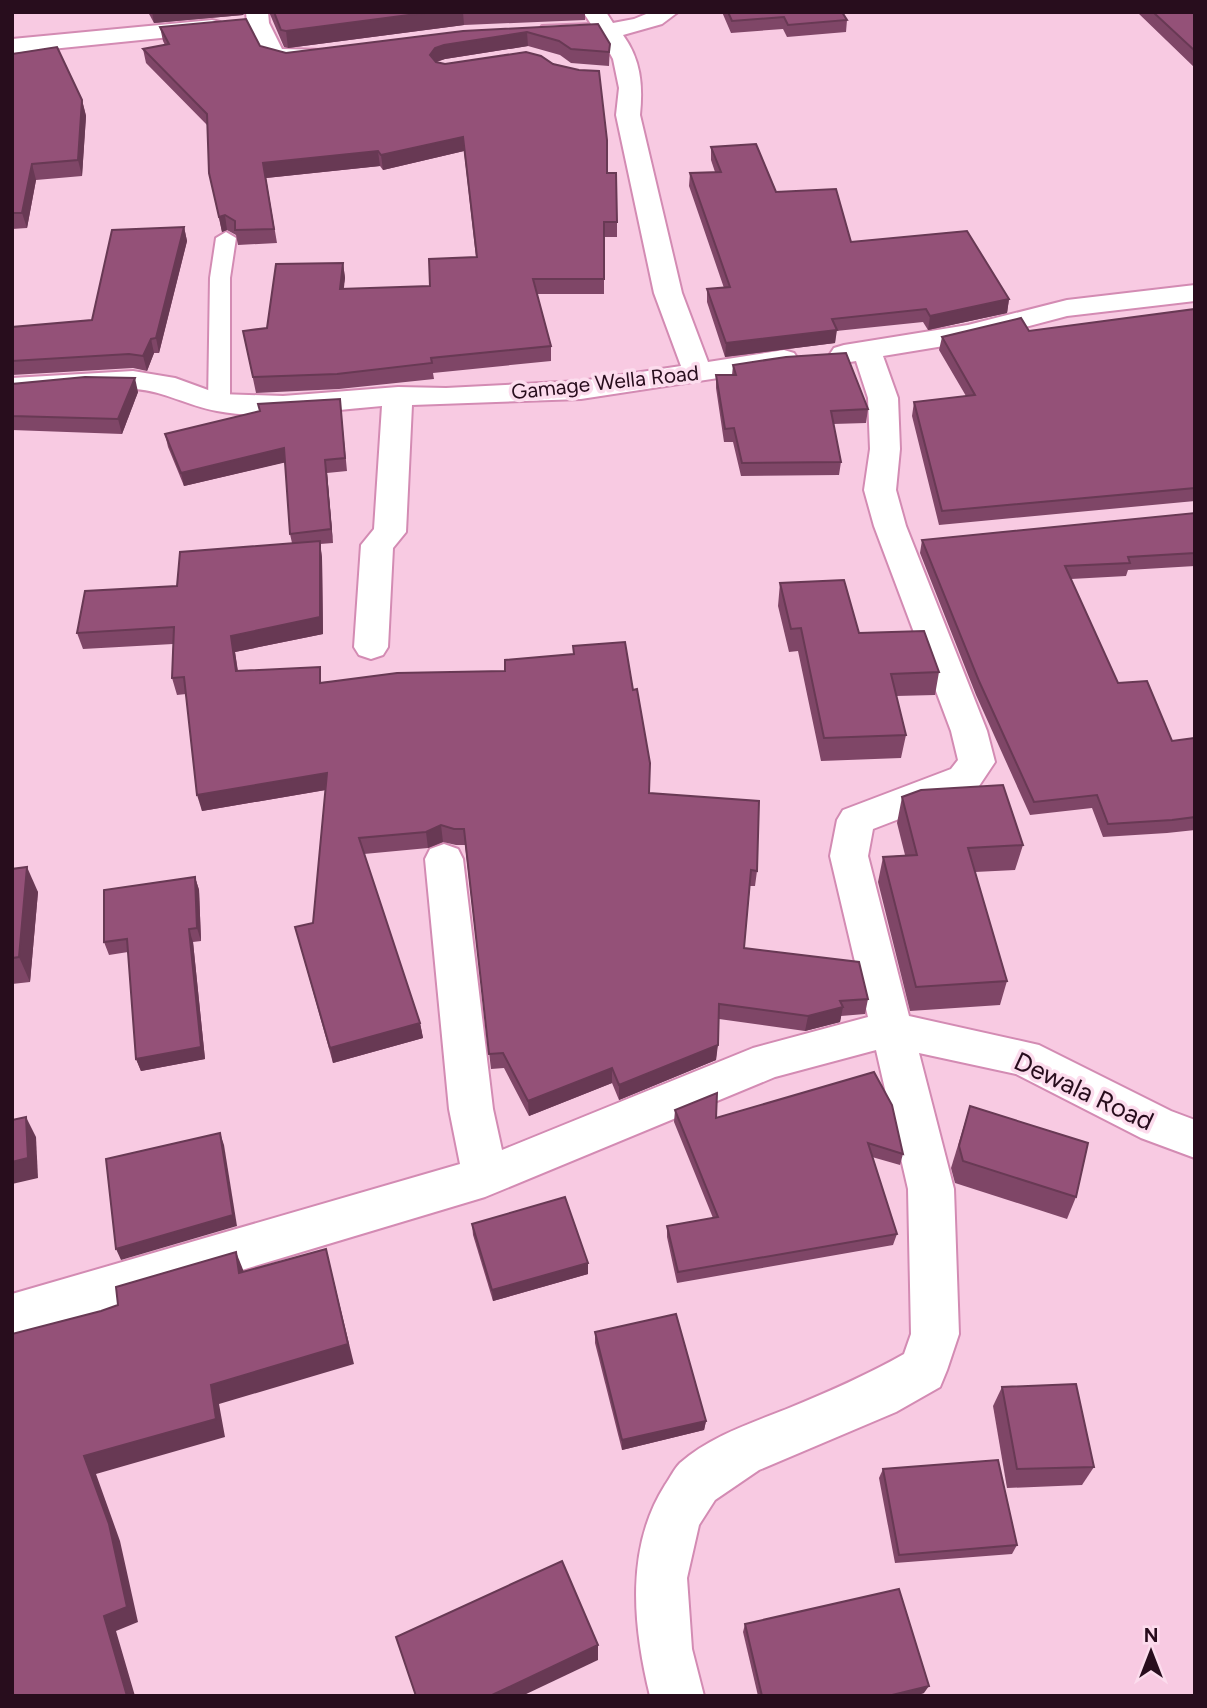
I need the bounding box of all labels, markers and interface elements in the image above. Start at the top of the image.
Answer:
street label: Gamage Wella Road [510,360,700,404]
street label: Dewala Road [1009,1045,1159,1137]
north arrow [1116,1617,1186,1687]
text: N [1144,1624,1158,1647]

